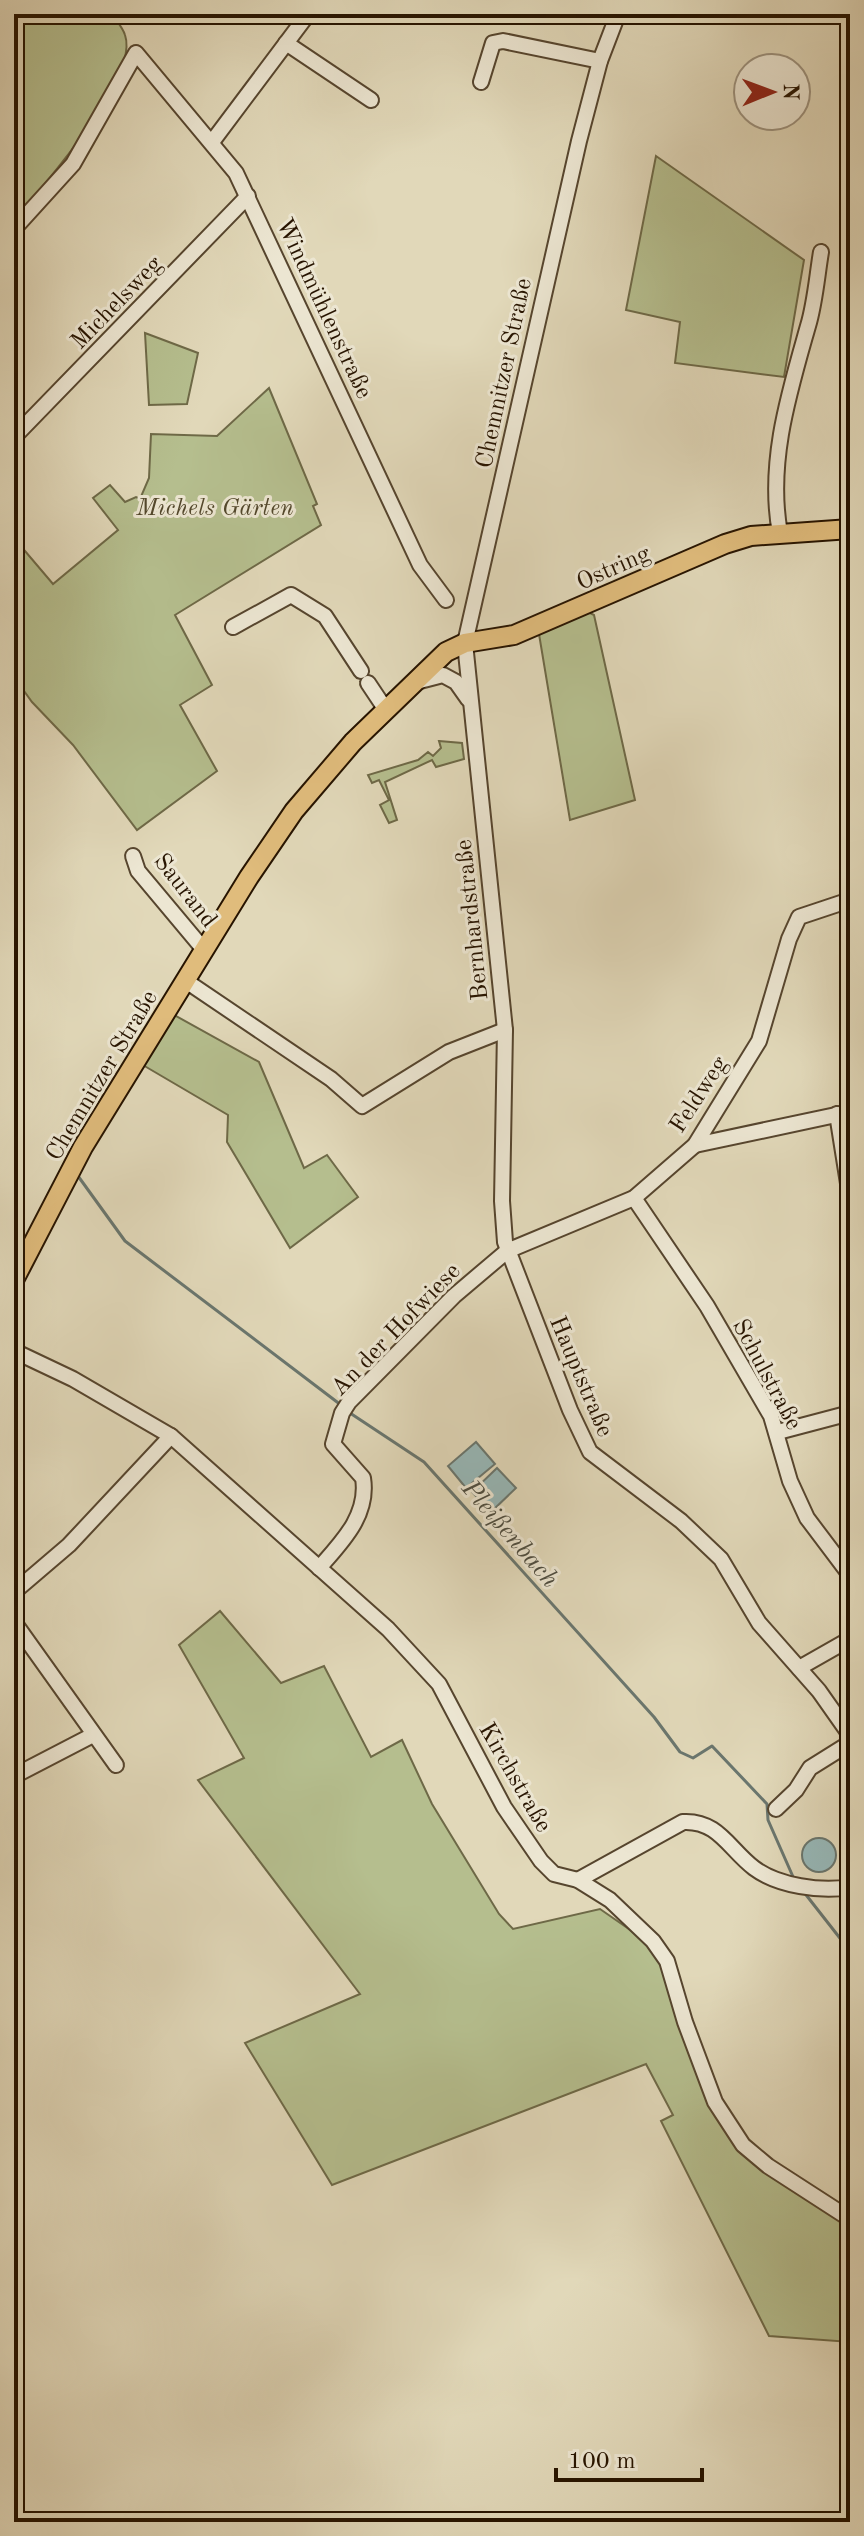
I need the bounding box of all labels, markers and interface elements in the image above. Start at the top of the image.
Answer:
north arrow [732,52,812,132]
text: N [779,83,801,100]
street label: Windmühlenstraße [271,215,376,403]
street label: Michelsweg [67,252,168,355]
street label: Chemnitzer Straße [473,276,537,471]
park label: Michels Gärten [135,497,294,521]
street label: Ostring [573,542,654,596]
street label: Bernhardstraße [453,838,493,1002]
street label: Saurand [148,850,221,933]
street label: Chemnitzer Straße [43,987,163,1165]
street label: Feldweg [666,1052,733,1138]
street label: An der Hofwiese [327,1259,466,1401]
street label: Hauptstraße [544,1313,616,1441]
street label: Schulstraße [727,1316,805,1434]
water label: Pleißenbach [456,1475,563,1593]
street label: Kirchstraße [473,1719,555,1837]
scale bar [556,2432,702,2482]
text: 100 m [568,2450,636,2474]

